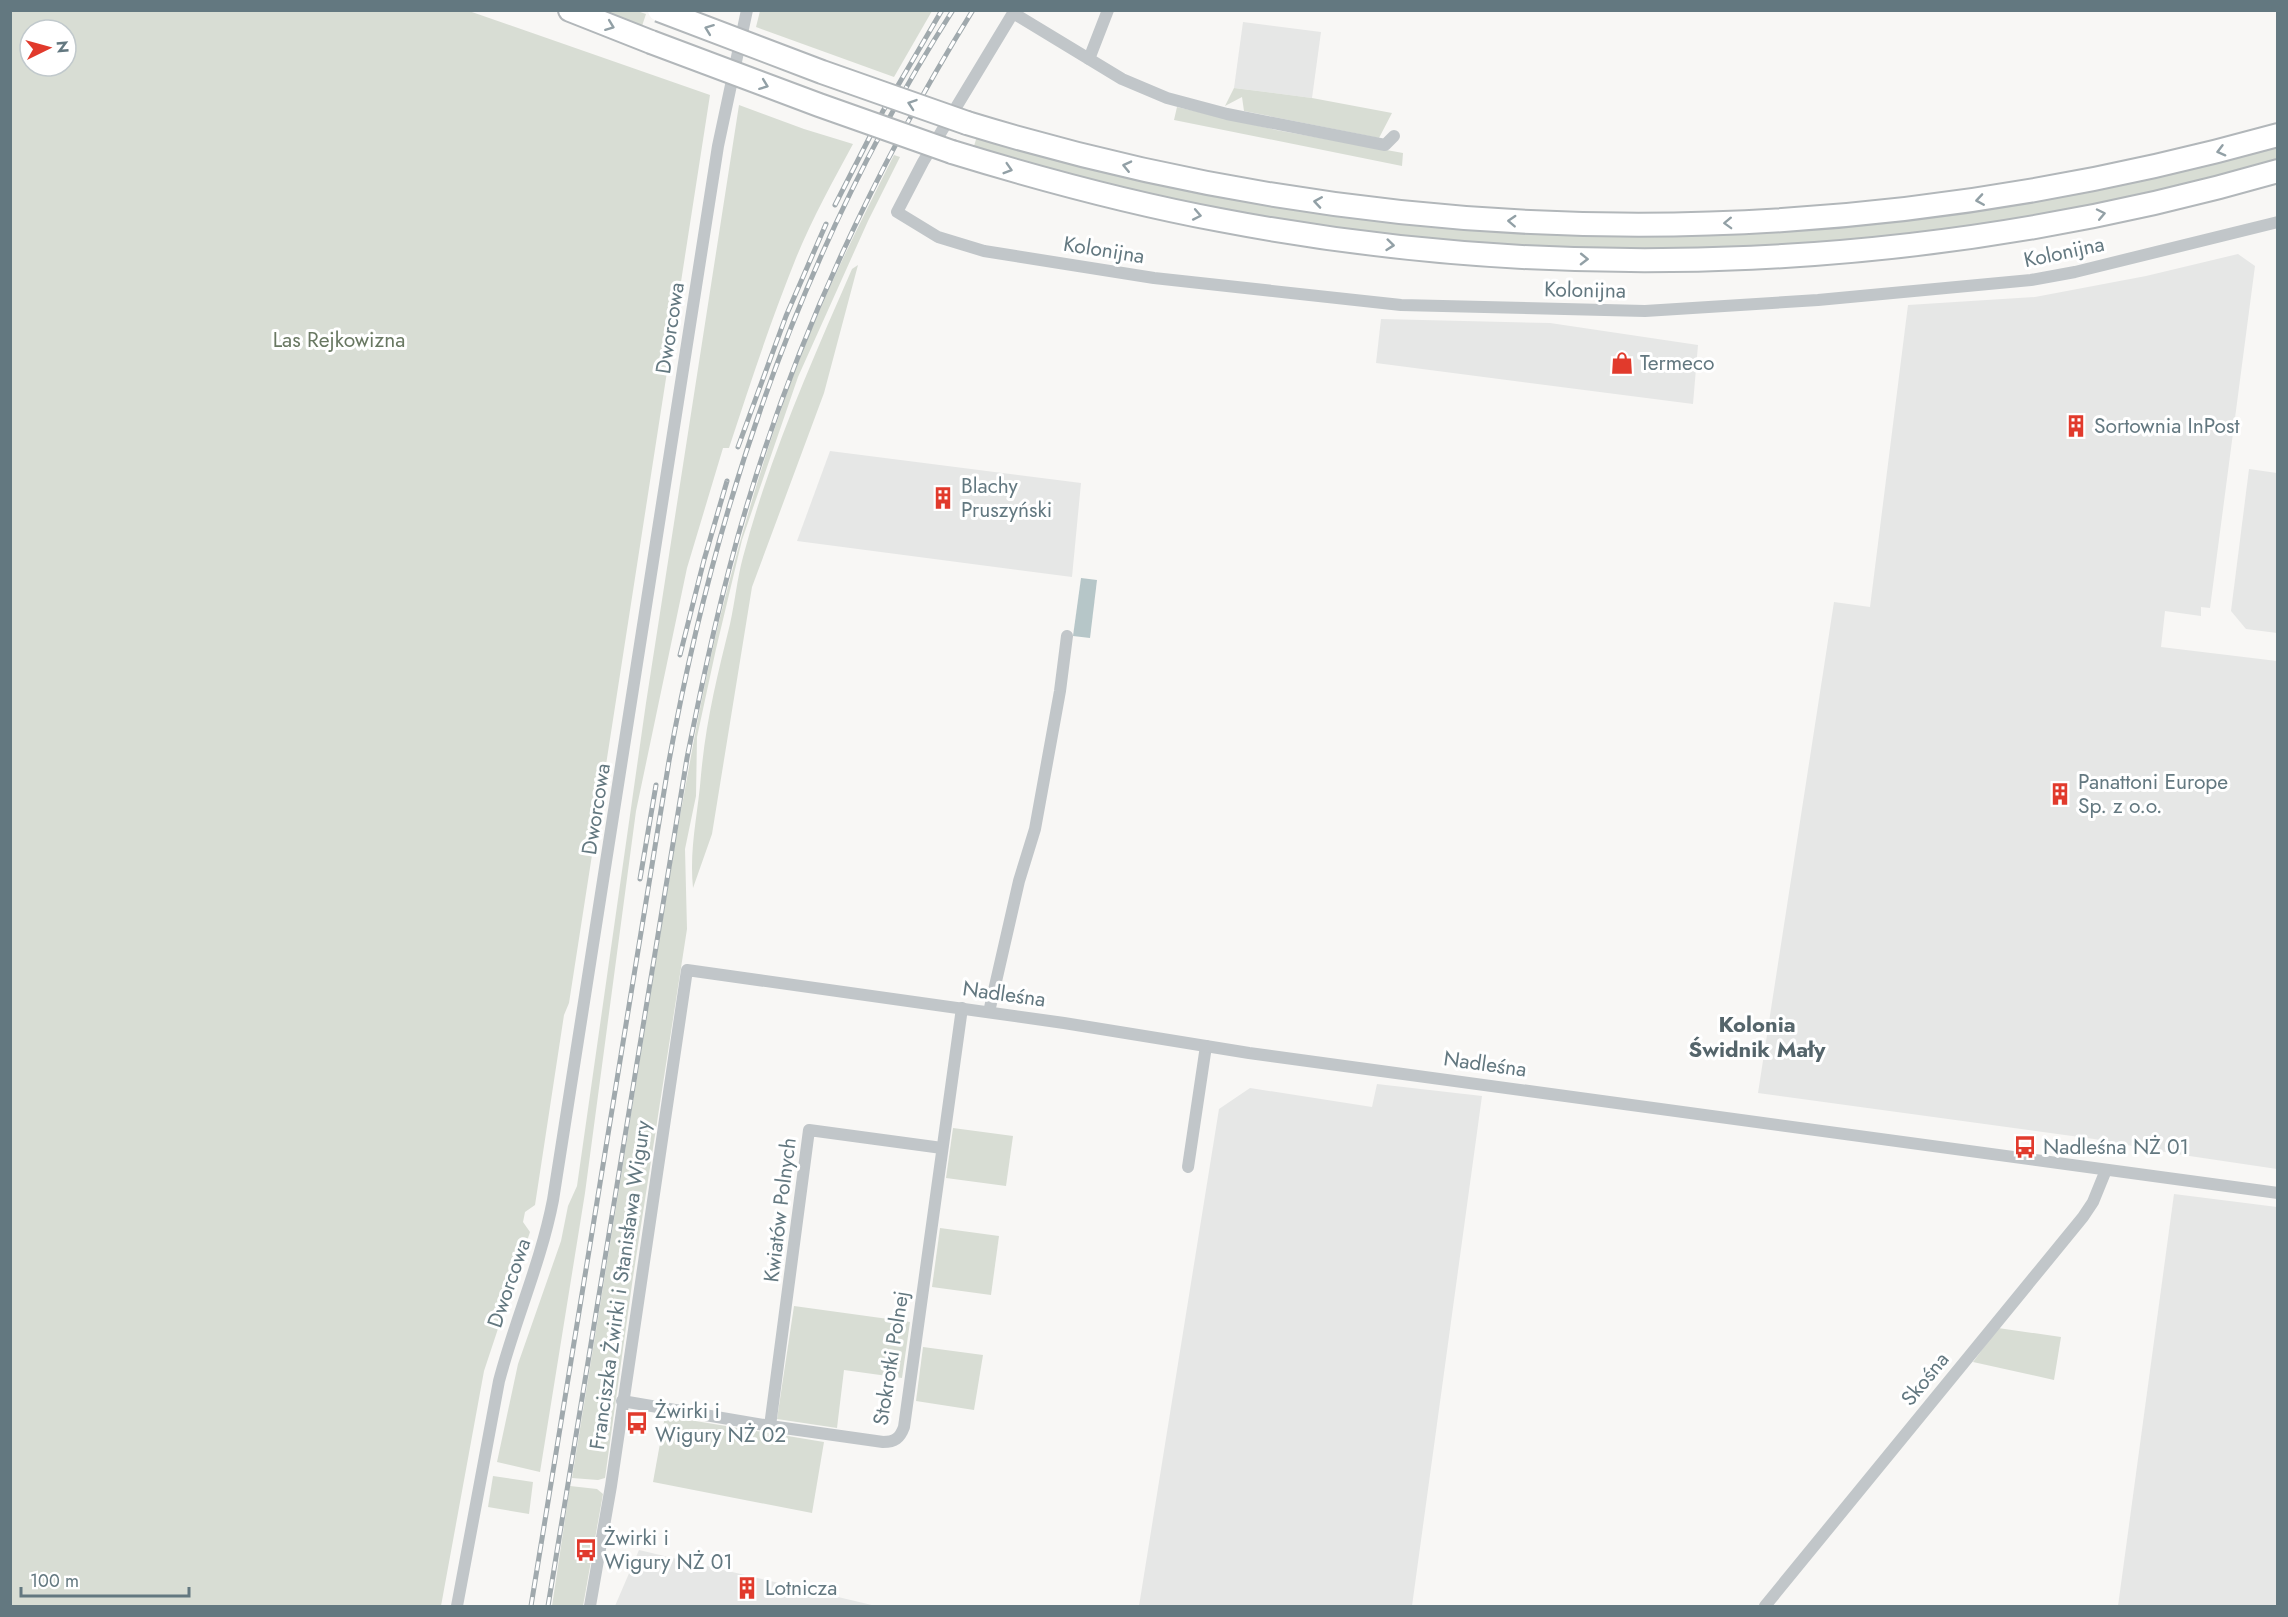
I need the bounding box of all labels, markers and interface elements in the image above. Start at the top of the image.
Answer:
north arrow [18,18,78,78]
one-way arrow [604,19,615,31]
one-way arrow [704,24,715,37]
text: N [50,39,74,54]
one-way arrow [759,77,769,90]
one-way arrow [907,99,918,112]
one-way arrow [2216,144,2227,156]
one-way arrow [1122,160,1132,173]
one-way arrow [1002,162,1013,174]
one-way arrow [1975,194,1985,206]
one-way arrow [1314,197,1323,209]
one-way arrow [1192,208,1202,221]
one-way arrow [2096,208,2106,221]
one-way arrow [1508,215,1517,228]
one-way arrow [1724,217,1733,230]
street label: Kolonijna [1061,229,1147,271]
street label: Kolonijna [2021,229,2107,275]
one-way arrow [1385,238,1394,251]
one-way arrow [1580,252,1589,265]
street label: Kolonijna [1544,274,1626,306]
street label: Dworcowa [648,280,692,376]
park label: Las Rejkowizna [273,325,405,355]
place label: Termeco [1640,348,1714,378]
shop icon: Termeco [1609,350,1635,376]
place label: Sortownia InPost [2094,411,2240,441]
building icon: Sortownia InPost [2063,413,2089,439]
place label: Blachy Pruszyński [961,471,1052,525]
building icon: Blachy Pruszyński [930,485,956,511]
street label: Dworcowa [574,761,618,857]
place label: Panattoni Europe Sp. z o.o. [2078,767,2228,821]
building icon: Panattoni Europe Sp. z o.o. [2047,781,2073,807]
street label: Nadleśna [961,973,1047,1015]
district label: Kolonia Świdnik Mały [1688,1008,1826,1065]
street label: Nadleśna [1442,1043,1528,1085]
street label: Franciszka Żwirki i Stanisława Wigury [582,1118,658,1452]
place label: Nadleśna NŻ 01 [2043,1132,2189,1162]
bus stop icon: Nadleśna NŻ 01 [2012,1134,2038,1160]
street label: Kwiatów Polnych [756,1136,804,1284]
street label: Dworcowa [480,1234,538,1332]
street label: Stokrotki Polnej [866,1289,916,1427]
street label: Skośna [1894,1346,1956,1412]
place label: Żwirki i Wigury NŻ 02 [655,1396,786,1450]
bus stop icon: Żwirki i Wigury NŻ 02 [624,1410,650,1436]
place label: Żwirki i Wigury NŻ 01 [604,1523,733,1577]
bus stop icon: Żwirki i Wigury NŻ 01 [573,1537,599,1563]
scale bar [21,1560,189,1598]
text: 100 m [30,1568,79,1594]
place label: Lotnicza [765,1573,837,1603]
building icon: Lotnicza [734,1575,760,1601]

